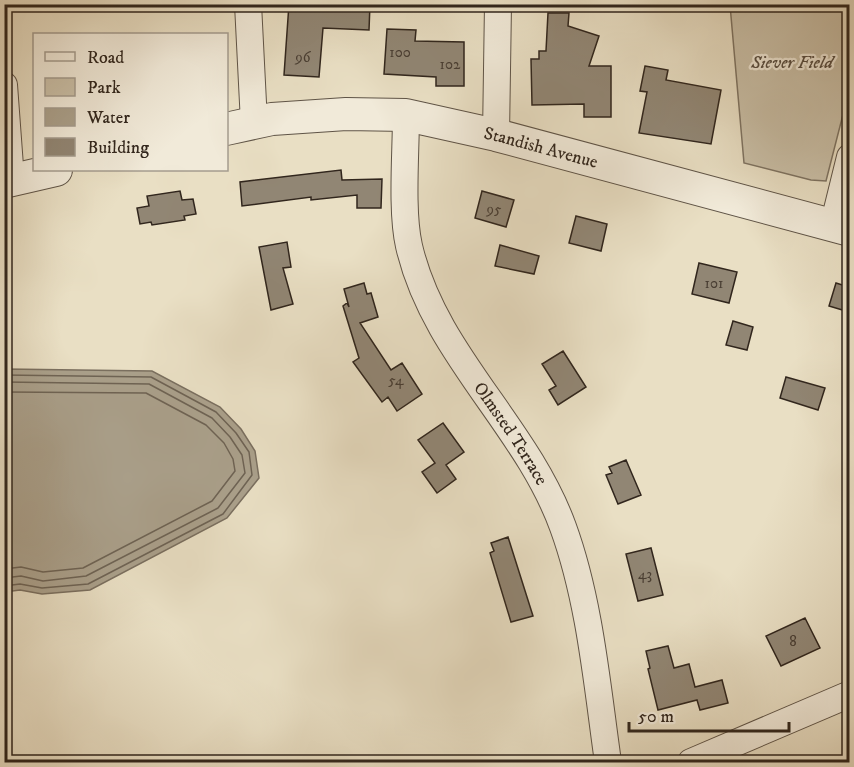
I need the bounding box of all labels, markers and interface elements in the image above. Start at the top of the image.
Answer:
legend [33,33,228,171]
house number: 100 [389,43,411,62]
text: Road [87,47,124,69]
house number: 96 [294,48,312,67]
park label: Siever Field [750,52,835,74]
house number: 102 [440,55,461,74]
text: Park [87,77,121,99]
text: Water [86,107,130,129]
street label: Standish Avenue [482,123,600,174]
text: Building [87,137,149,159]
house number: 95 [486,200,502,219]
house number: 101 [705,274,723,293]
house number: 54 [388,371,404,390]
street label: Olmsted Terrace [468,378,552,489]
house number: 43 [638,565,652,584]
house number: 8 [789,632,797,651]
scale bar [629,695,790,733]
text: 50 m [638,706,674,728]

